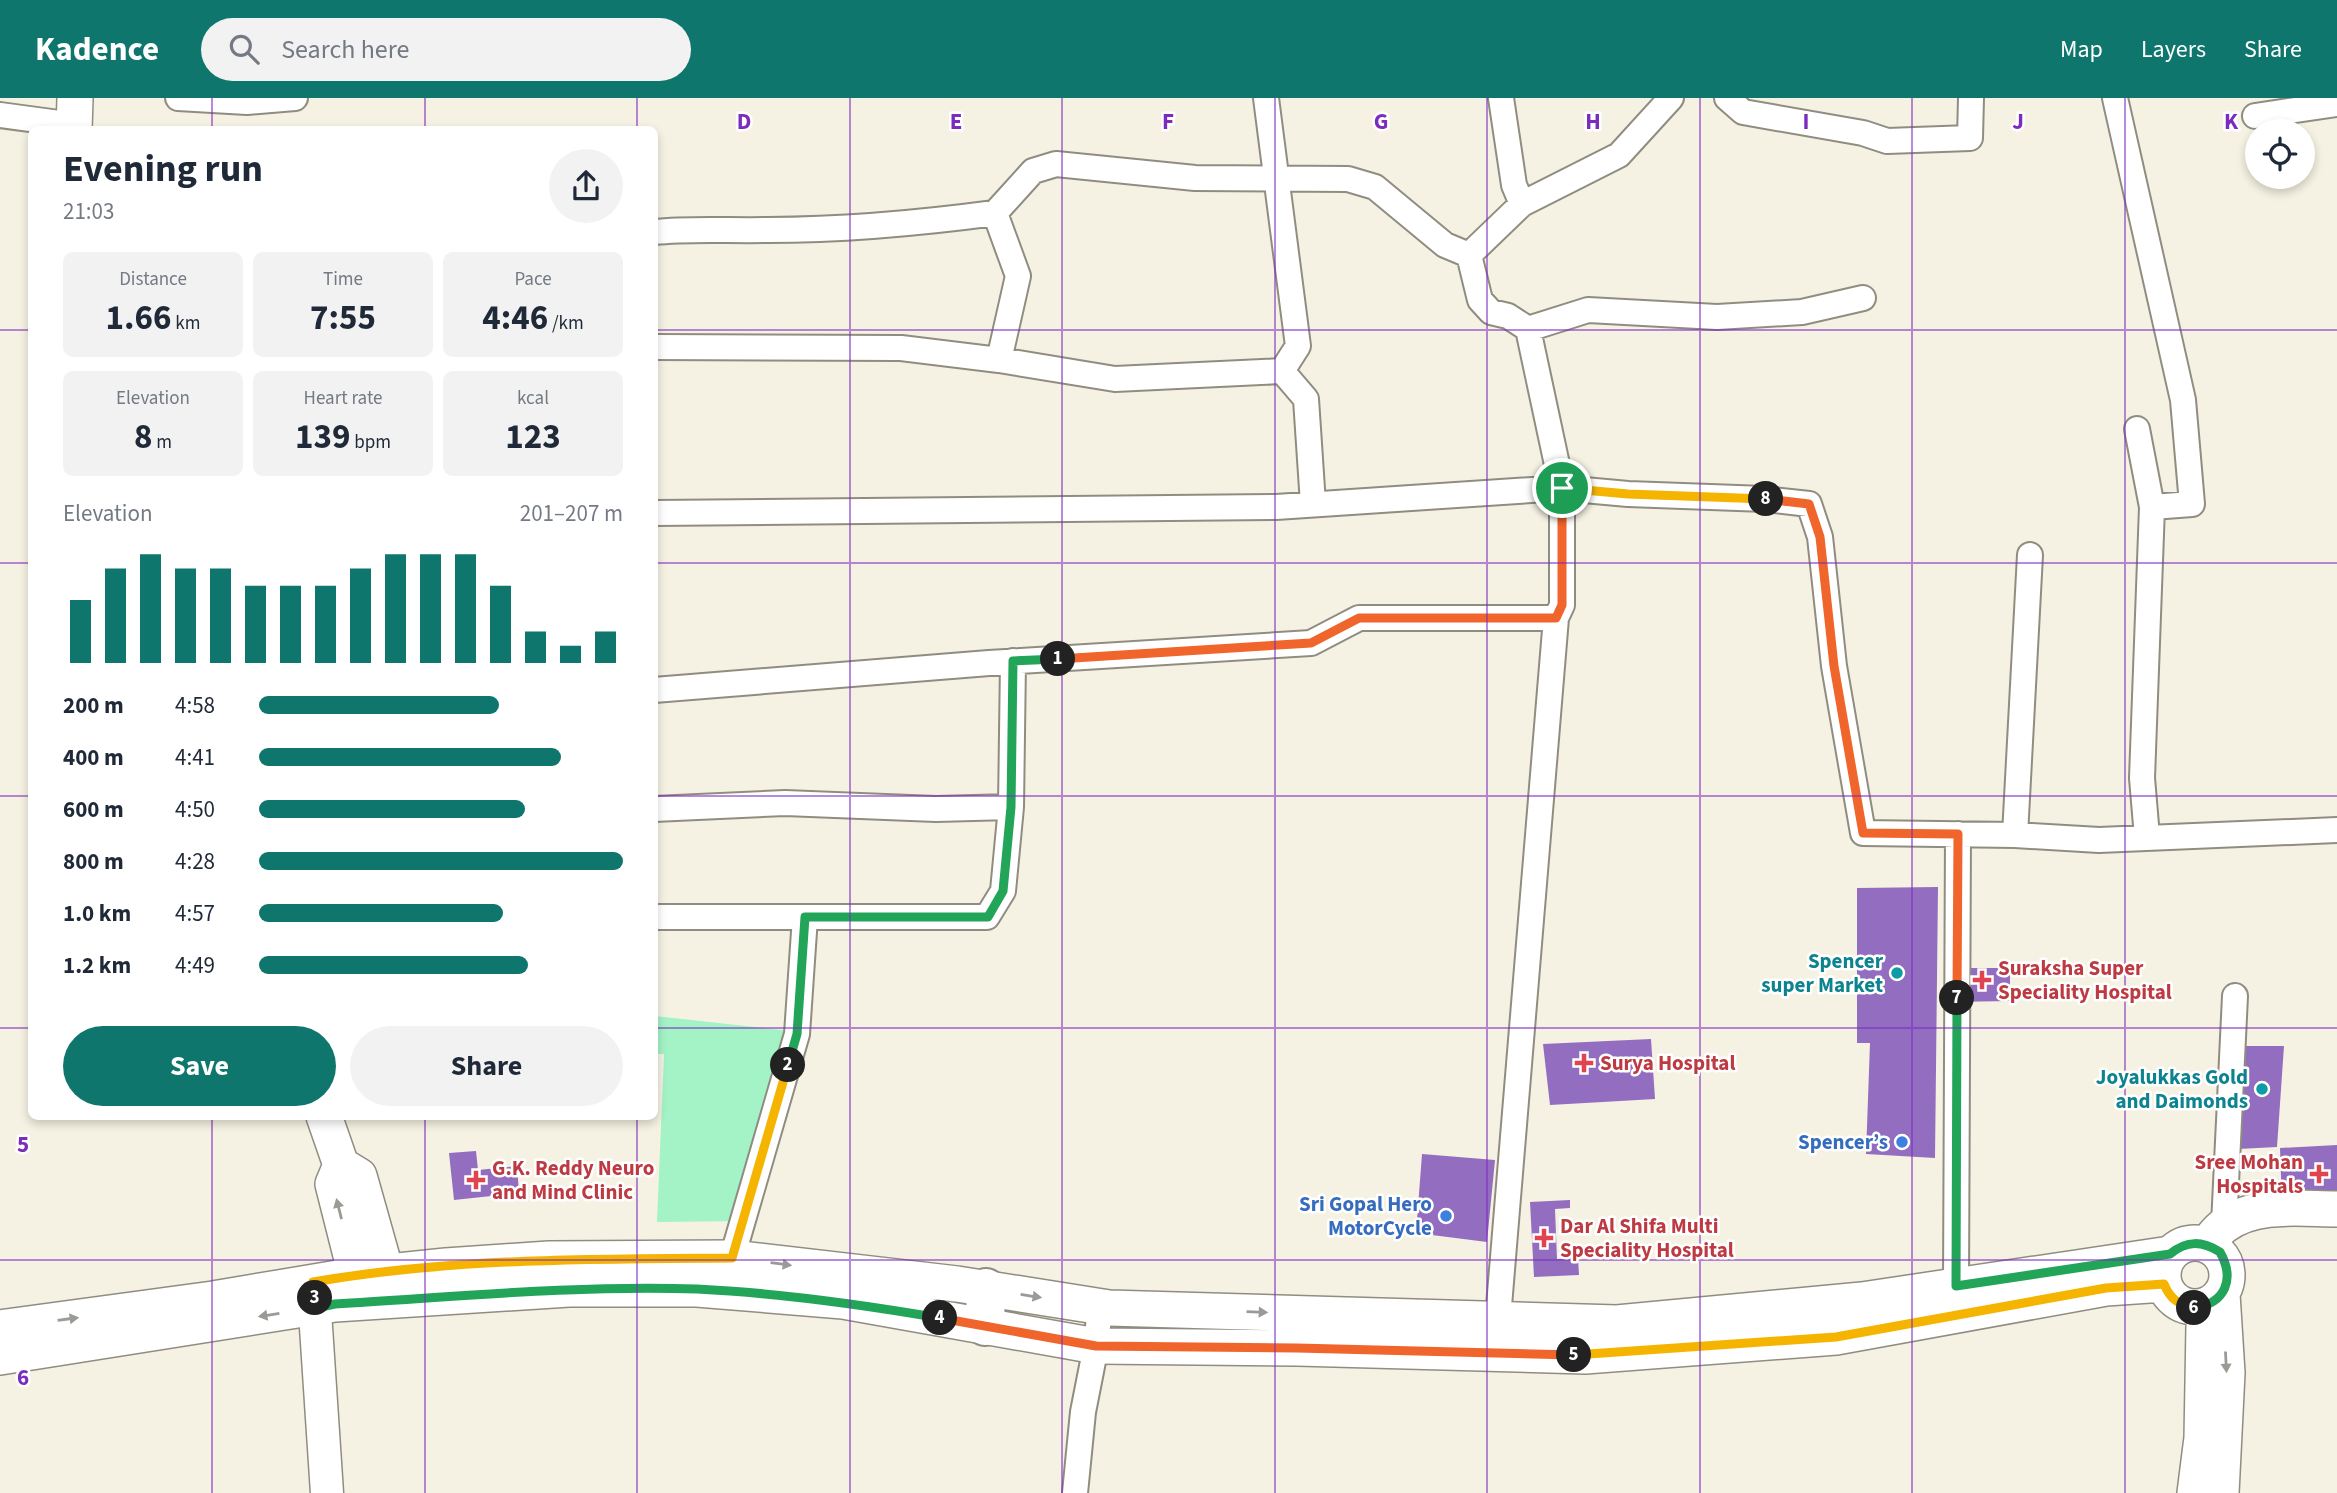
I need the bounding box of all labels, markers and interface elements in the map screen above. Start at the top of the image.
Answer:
search box [201,18,691,81]
text: Kadence [35,26,159,73]
icon: search [225,30,263,68]
text: Search here [281,31,409,68]
text: Map [2060,32,2103,67]
text: Layers [2141,32,2206,67]
text: Share [2244,32,2302,67]
text: D [737,105,751,138]
text: E [950,105,962,138]
text: F [1162,105,1174,138]
text: G [1374,105,1388,138]
text: H [1585,105,1601,138]
text: I [1803,105,1809,138]
text: J [2012,105,2024,138]
text: K [2224,105,2239,138]
map controls [2245,119,2315,189]
button: locate [2245,119,2315,189]
text: Evening run [63,142,263,196]
button: share [549,149,623,223]
text: 21:03 [63,195,114,228]
text: Distance [119,266,187,293]
text: Time [323,266,363,293]
text: Pace [514,266,552,293]
text: 1.66 [106,293,171,343]
text: 7:55 [310,293,376,343]
text: 4:46 [482,293,548,343]
text: km [171,310,200,337]
text: /km [548,310,584,337]
text: Elevation [116,385,190,412]
text: Heart rate [304,385,383,412]
text: kcal [517,385,549,412]
text: 8 [134,412,152,462]
text: 139 [295,412,350,462]
text: 123 [505,412,561,462]
text: m [152,429,172,456]
text: bpm [350,429,391,456]
pin [1532,458,1592,518]
icon: arrive [1543,469,1581,507]
pin: 8 [1748,482,1784,516]
text: 8 [1760,485,1771,512]
text: Elevation [63,497,153,530]
text: 201–207 m [520,497,623,530]
pin: 1 [1040,642,1076,676]
text: 1 [1052,645,1063,672]
text: 200 m [63,689,124,722]
text: 4:58 [175,689,215,722]
text: 400 m [63,741,124,774]
text: 4:41 [175,741,215,774]
text: 600 m [63,793,124,826]
text: 4:50 [175,793,215,826]
text: 800 m [63,845,124,878]
text: 4:28 [175,845,215,878]
text: 1.0 km [63,897,131,930]
text: 4:57 [175,897,215,930]
place label: Spencer super Market [1761,946,1884,1000]
text: 1.2 km [63,949,131,982]
text: 4:49 [175,949,215,982]
place label: Suraksha Super Speciality Hospital [1998,953,2172,1007]
marker: Spencer super Market [1889,965,1905,981]
marker: Suraksha Super Speciality Hospital [1972,970,1992,990]
pin: 7 [1940,981,1974,1016]
text: 7 [1951,984,1962,1011]
button: Save [63,1026,336,1106]
button: Share [350,1026,623,1106]
pin: 2 [770,1048,806,1082]
place label: Surya Hospital [1600,1048,1735,1078]
text: 2 [782,1051,793,1078]
marker: Surya Hospital [1574,1053,1594,1073]
place label: Joyalukkas Gold and Daimonds [2096,1062,2248,1116]
marker: Joyalukkas Gold and Daimonds [2254,1081,2270,1097]
place label: Spencer’s [1798,1127,1888,1157]
text: 5 [17,1128,29,1161]
marker: Spencer’s [1894,1134,1910,1150]
place label: Sree Mohan Hospitals [2194,1147,2303,1201]
place label: G.K. Reddy Neuro and Mind Clinic [492,1153,654,1207]
marker: Sree Mohan Hospitals [2309,1164,2329,1184]
marker: G.K. Reddy Neuro and Mind Clinic [466,1170,486,1190]
place label: Sri Gopal Hero MotorCycle [1299,1189,1432,1243]
one-way arrow [333,1198,344,1220]
marker: Sri Gopal Hero MotorCycle [1438,1208,1454,1224]
place label: Dar Al Shifa Multi Speciality Hospital [1560,1211,1734,1265]
marker: Dar Al Shifa Multi Speciality Hospital [1534,1228,1554,1248]
one-way arrow [770,1258,792,1269]
pin: 3 [298,1280,332,1316]
text: 3 [309,1284,320,1311]
one-way arrow [1020,1290,1042,1301]
pin: 6 [2176,1290,2212,1326]
text: 6 [2188,1294,2199,1321]
pin: 4 [922,1300,958,1336]
text: 4 [934,1304,945,1331]
one-way arrow [1246,1306,1268,1318]
one-way arrow [258,1310,280,1321]
one-way arrow [57,1313,79,1324]
pin: 5 [1556,1338,1592,1372]
text: 5 [1568,1341,1579,1368]
one-way arrow [2221,1351,2232,1373]
text: 6 [17,1361,29,1394]

